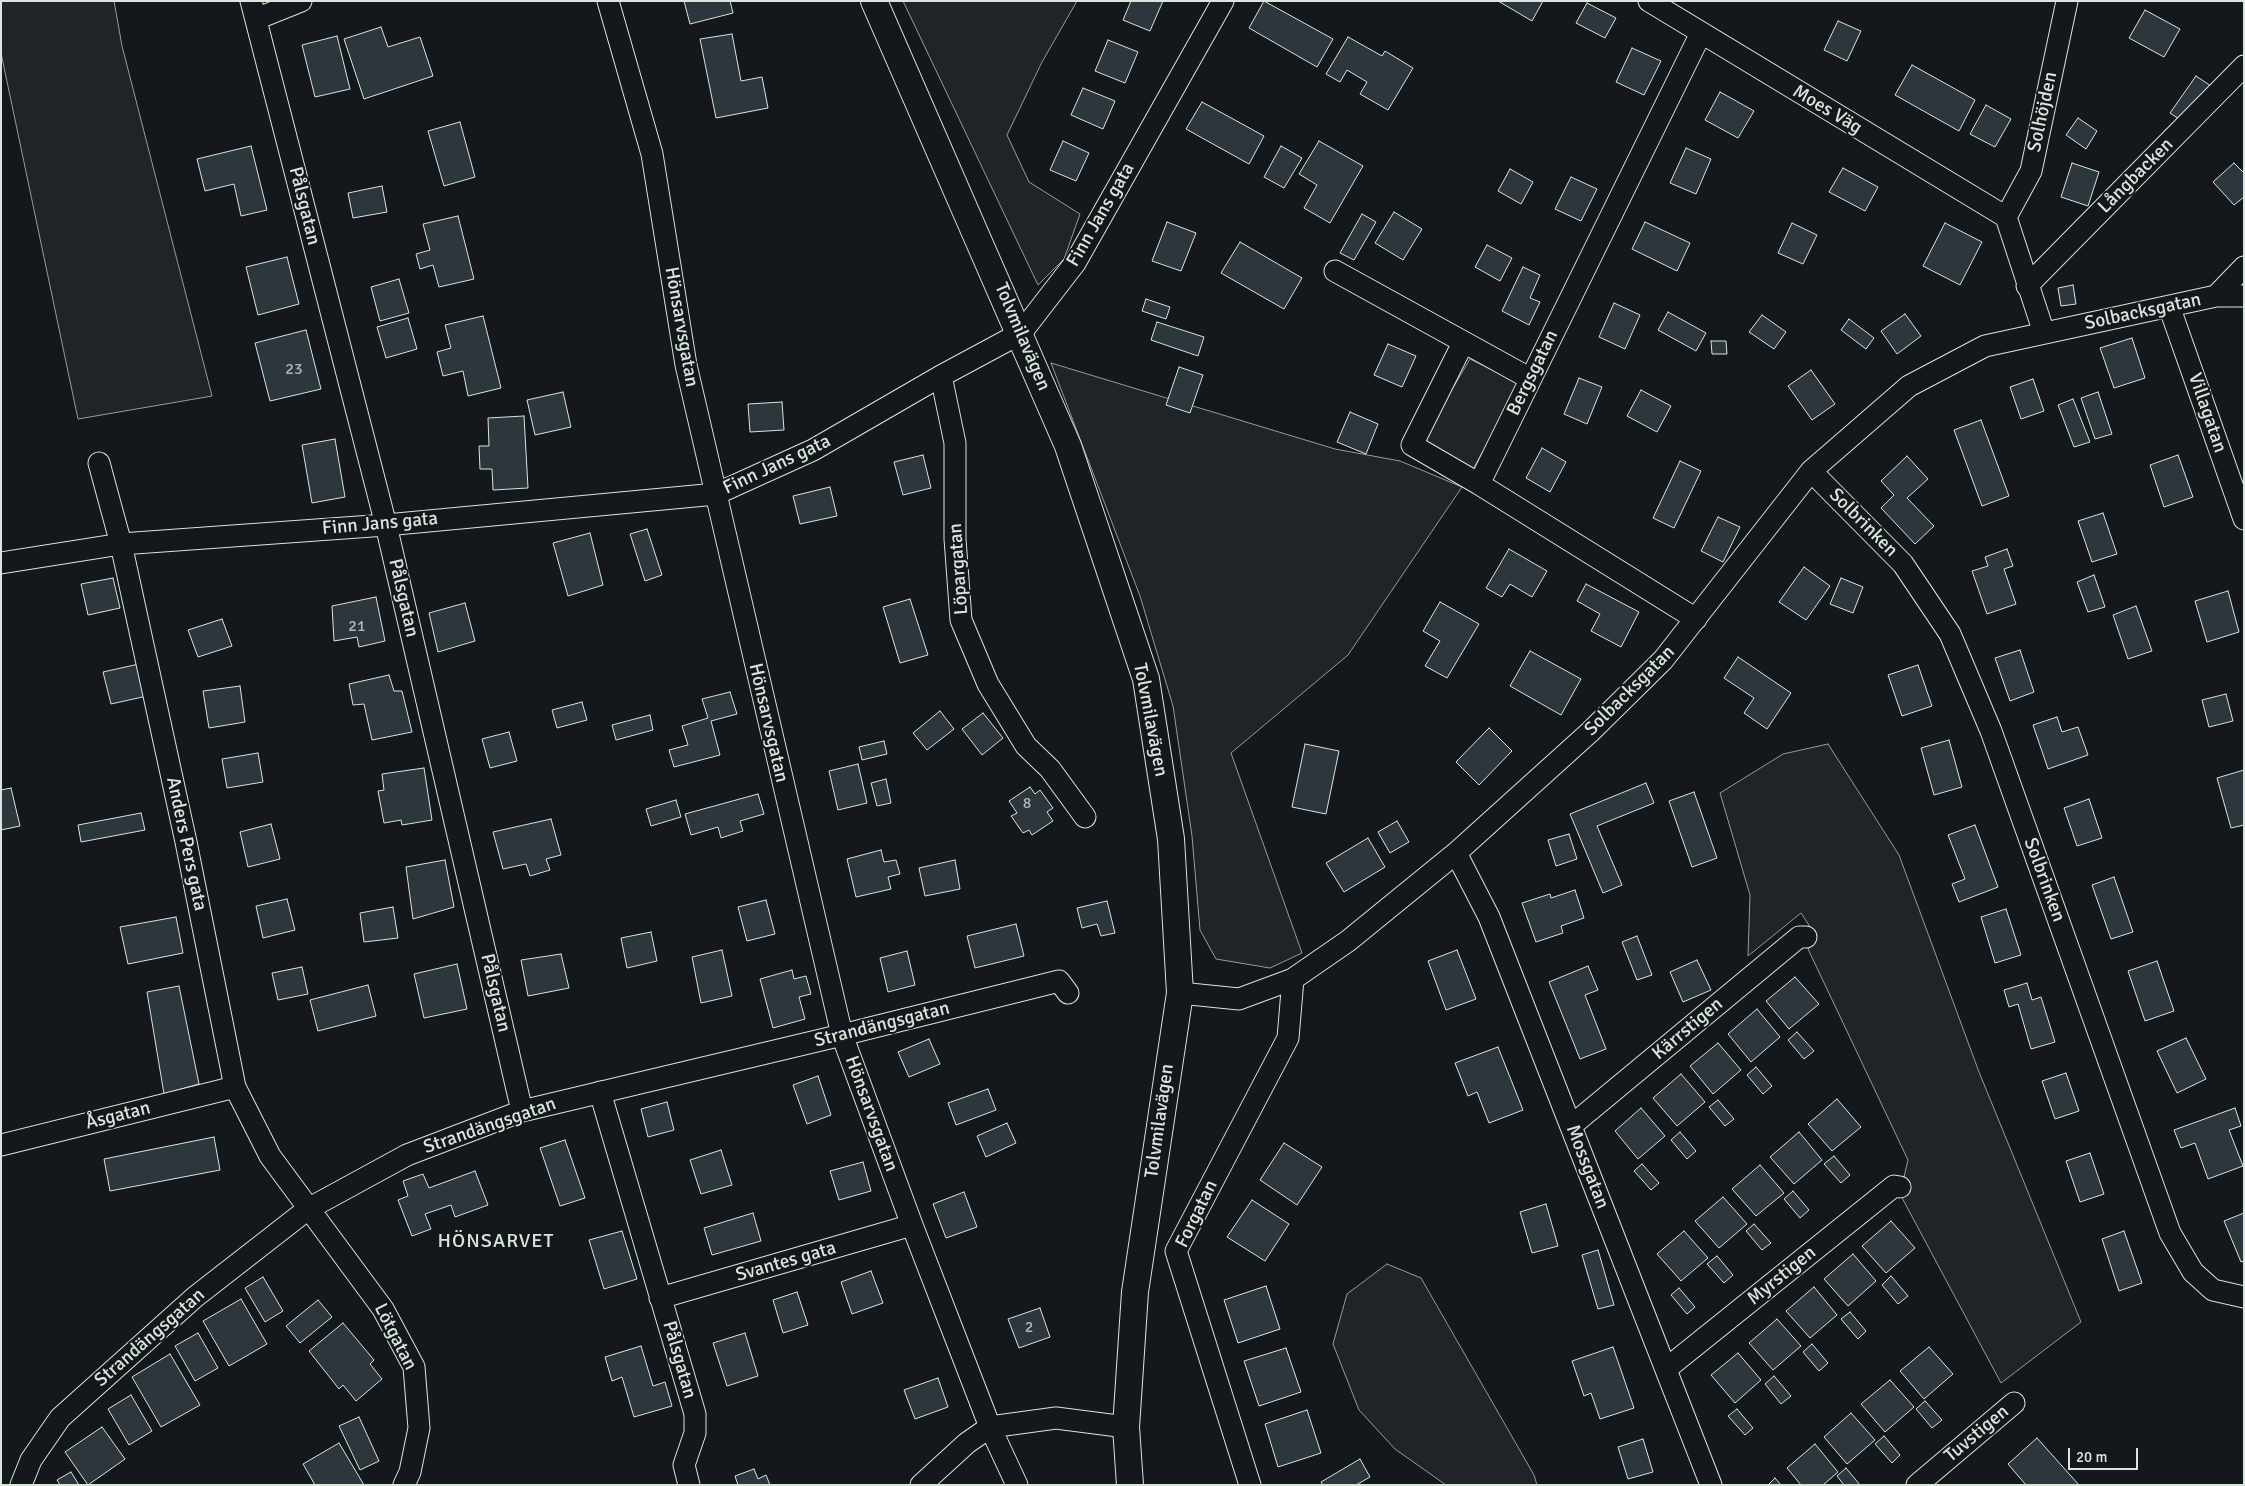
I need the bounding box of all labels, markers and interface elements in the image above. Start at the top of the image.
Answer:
street label: Solhöjden [2023,70,2063,154]
street label: Moes Väg [1788,80,1866,140]
street label: Långbacken [2094,134,2178,218]
street label: Finn Jans gata [1062,159,1140,271]
street label: Pålsgatan [283,164,325,248]
street label: Hönsarvsgatan [659,265,703,389]
street label: Tolvmilavägen [989,280,1055,394]
street label: Solbacksgatan [2083,289,2203,335]
street label: Bergsgatan [1503,327,1563,419]
house number: 23 [285,360,303,380]
street label: Villagatan [2183,370,2231,456]
street label: Finn Jans gata [720,430,834,500]
street label: Solbrinken [1824,484,1902,562]
street label: Finn Jans gata [321,508,439,540]
street label: Löpargatan [944,522,974,616]
street label: Pålsgatan [383,556,423,640]
house number: 21 [348,617,366,637]
street label: Solbacksgatan [1580,641,1680,741]
street label: Hönsarvsgatan [743,661,793,785]
street label: Tolvmilavägen [1128,661,1172,779]
street label: Anders Pers gata [161,775,211,913]
house number: 8 [1023,794,1031,814]
street label: Solbrinken [2018,835,2070,925]
street label: Pålsgatan [475,951,515,1035]
street label: Kärrstigen [1648,993,1728,1065]
street label: Strandängsgatan [812,997,952,1053]
street label: Hönsarvsgatan [839,1053,903,1175]
street label: Tolvmilavägen [1141,1062,1179,1180]
street label: Strandängsgatan [421,1093,559,1159]
street label: Åsgatan [83,1097,153,1135]
street label: Mossgatan [1561,1122,1613,1212]
street label: Forgatan [1171,1177,1223,1251]
district label: HÖNSARVET [436,1230,556,1254]
street label: Svantes gata [733,1237,839,1287]
street label: Myrstigen [1743,1242,1821,1310]
street label: Strandängsgatan [90,1284,210,1392]
street label: Lötgatan [369,1300,421,1374]
street label: Pålsgatan [657,1318,701,1402]
house number: 2 [1025,1318,1033,1338]
street label: Tuvstigen [1940,1401,2014,1467]
scale bar [2070,1438,2140,1470]
text: 20 m [2076,1448,2107,1466]

